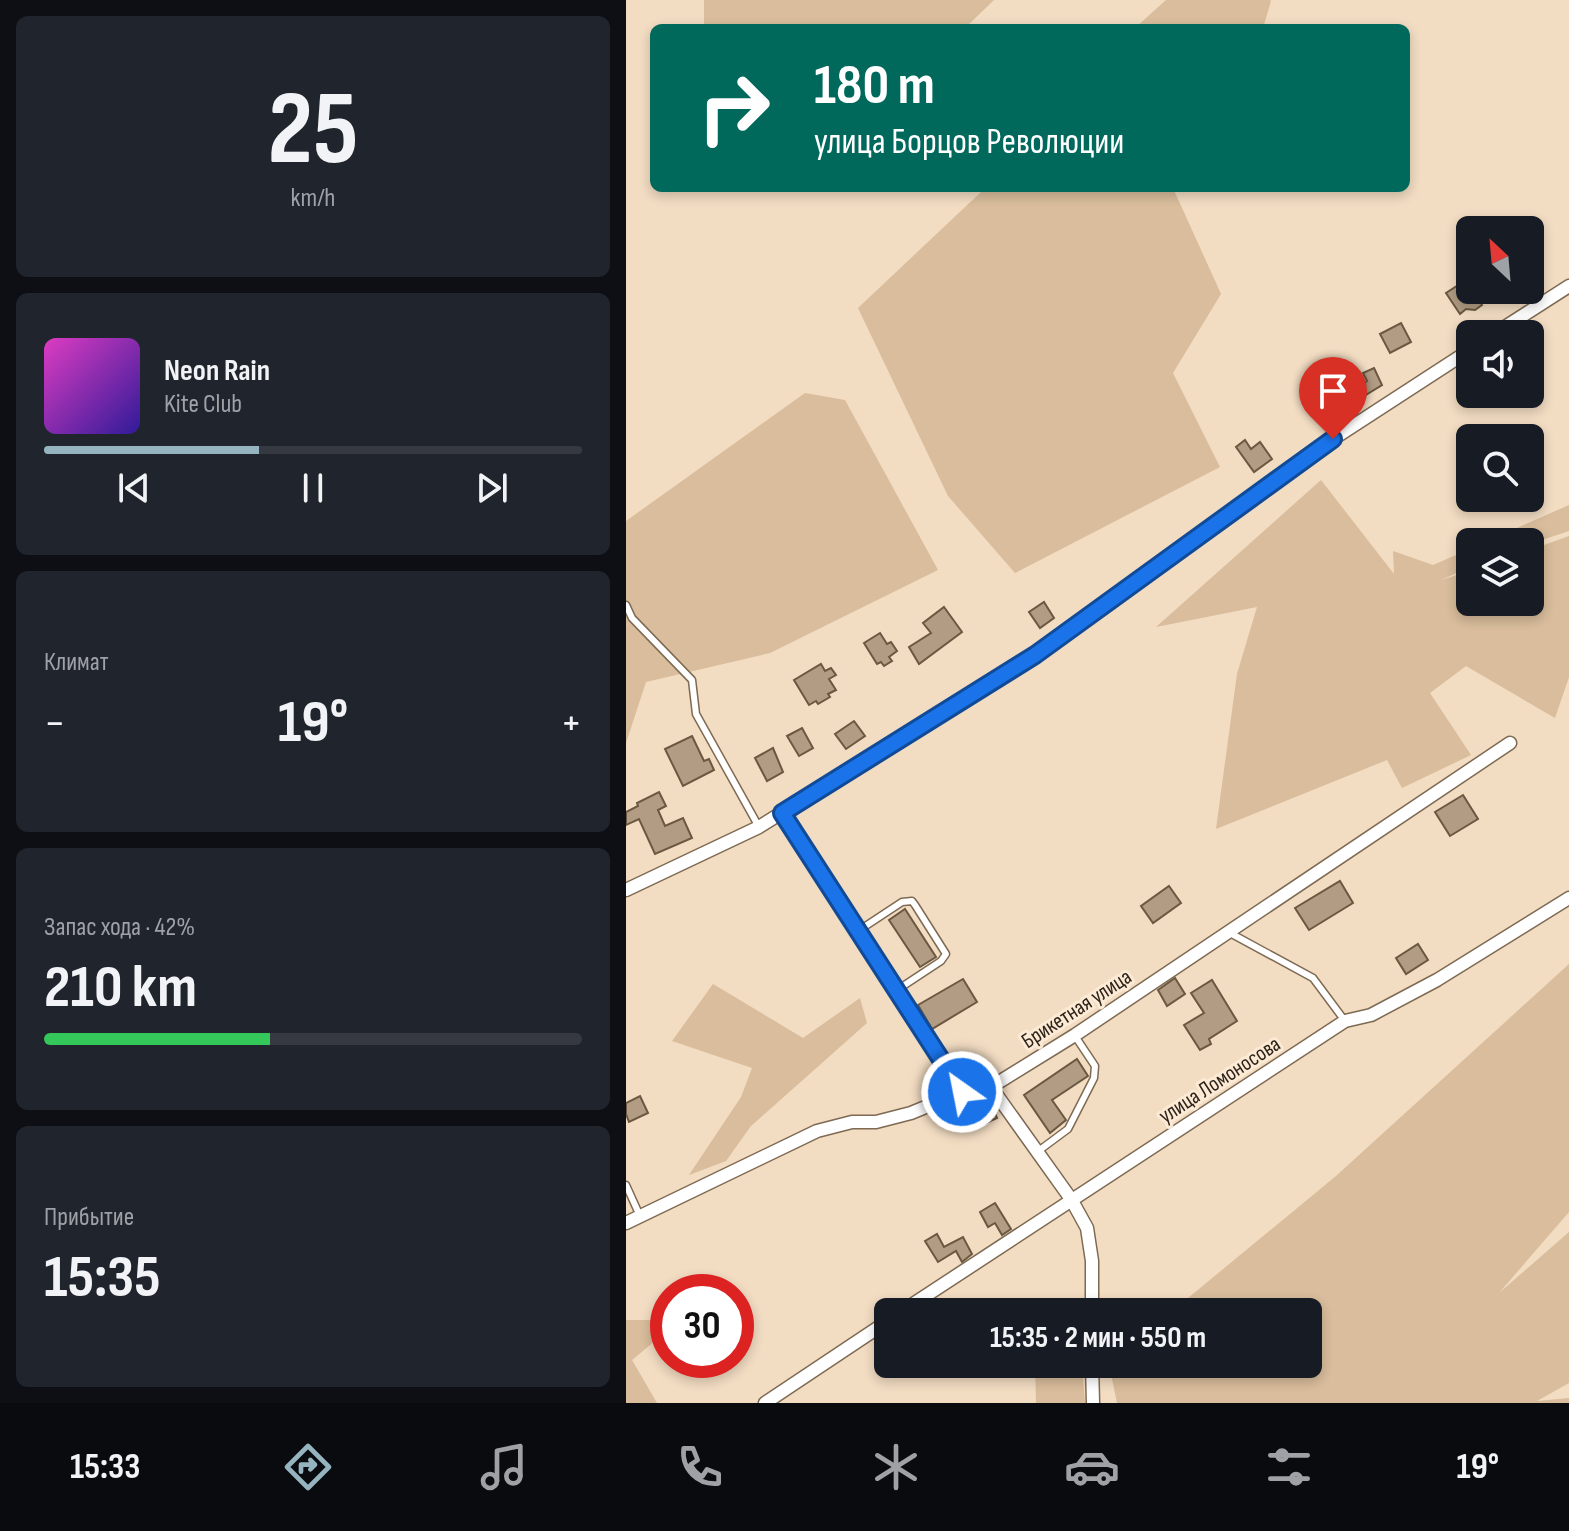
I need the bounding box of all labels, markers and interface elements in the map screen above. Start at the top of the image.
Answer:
text: 180 m [814,53,935,120]
icon: right [682,56,786,160]
text: 25 [267,68,359,193]
text: улица Борцов Революции [814,121,1124,164]
text: km/h [291,183,335,214]
north arrow [1456,216,1544,304]
map controls [1456,216,1544,616]
button: sound [1456,320,1544,408]
text: Neon Rain [164,353,270,389]
pin [1299,357,1367,439]
icon: arrive [1311,369,1355,413]
text: Kite Club [164,389,242,420]
button: search [1456,424,1544,512]
icon: previous [112,466,156,510]
icon: pause [291,466,335,510]
icon: next [470,466,514,510]
button: layers [1456,528,1544,616]
text: Климат [44,647,108,678]
text: 19° [278,687,348,759]
text: − [44,697,66,750]
text: + [560,697,582,750]
text: Запас хода · 42% [44,912,195,943]
text: 210 km [44,952,197,1024]
street label: Брикетная улица [1017,964,1137,1055]
street label: улица Ломоносова [1154,1031,1286,1130]
position arrow [920,1050,1004,1134]
text: Прибытие [44,1202,134,1233]
text: 15:35 [44,1242,161,1314]
speed limit sign: 30 [650,1274,754,1378]
text: 15:35 · 2 мин · 550 m [990,1320,1206,1356]
icon: directions [280,1439,336,1495]
icon: music [476,1439,532,1495]
icon: phone [672,1439,728,1495]
icon: climate [868,1439,924,1495]
icon: car [1064,1439,1120,1495]
icon: filters [1261,1439,1317,1495]
text: 15:33 [70,1446,140,1489]
text: 19° [1457,1446,1499,1489]

